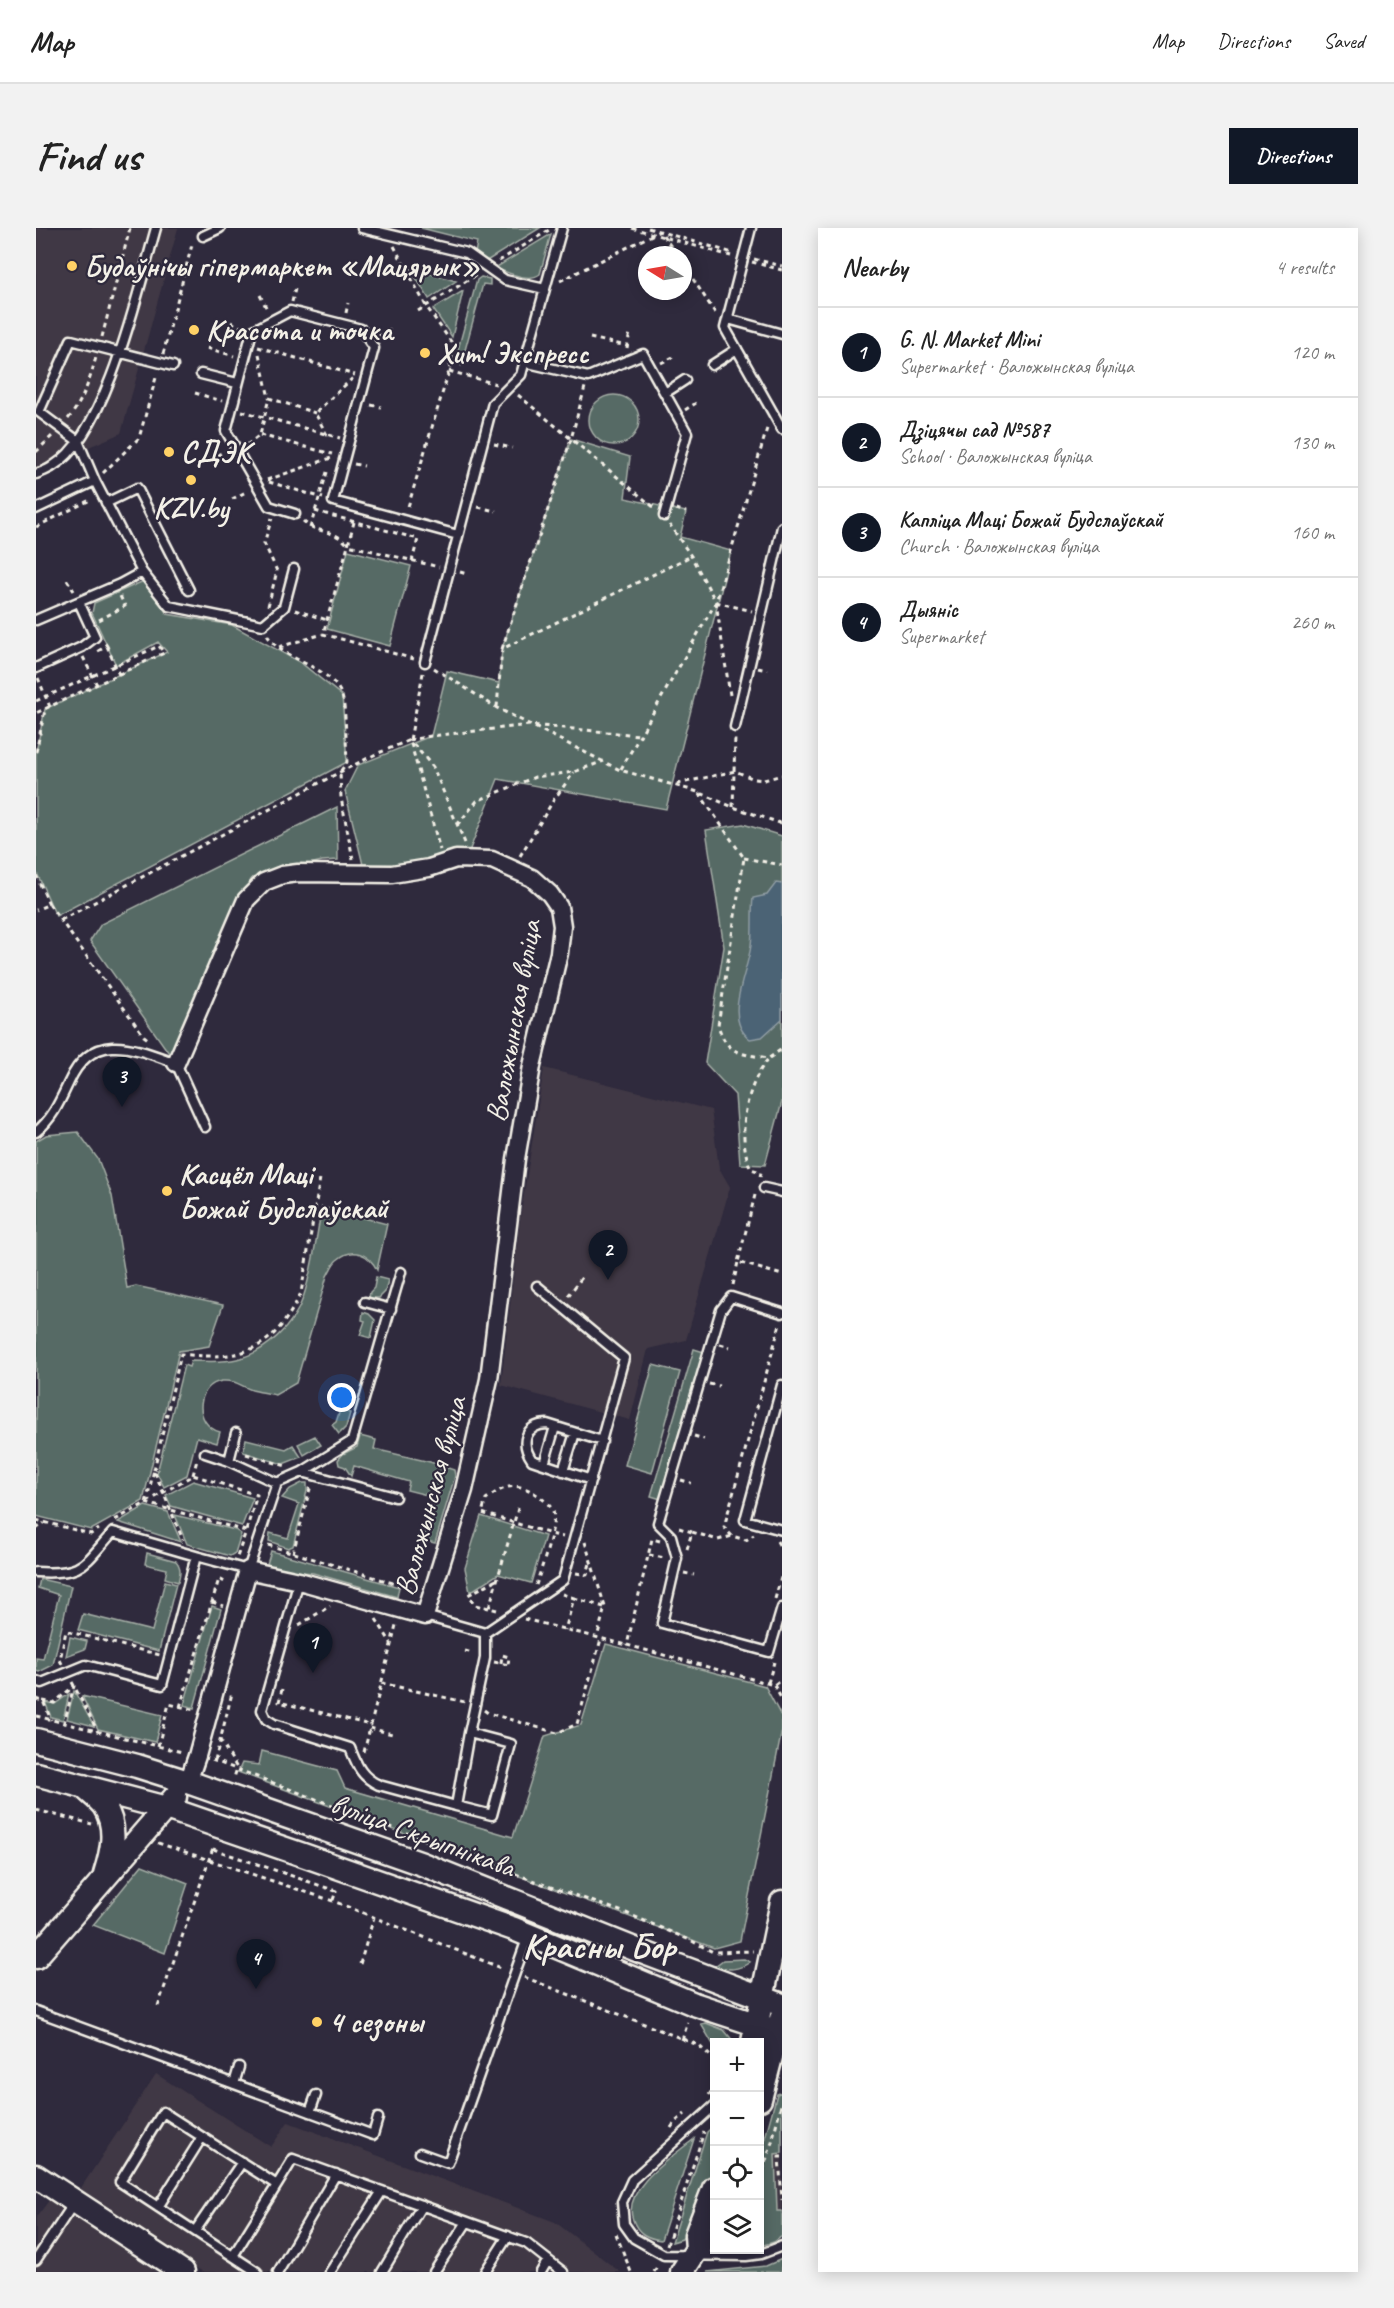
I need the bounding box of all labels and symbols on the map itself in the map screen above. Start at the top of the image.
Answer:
north arrow [638,246,692,300]
place label: Будаўнічы гіпермаркет «Мацярык» [84,247,481,285]
marker: Будаўнічы гіпермаркет «Мацярык» [65,259,79,273]
place label: Красота и точка [206,311,395,349]
marker: Красота и точка [187,323,201,337]
place label: Хит! Экспресс [437,334,590,372]
marker: Хит! Экспресс [418,346,432,360]
place label: СДЭК [181,433,256,471]
marker: СДЭК [162,445,176,459]
marker: KZV.by [184,473,198,487]
place label: KZV.by [153,489,231,528]
street label: Валожынская вуліца [477,915,550,1125]
pin: 3 [102,1058,142,1107]
place label: Касцёл Маці Божай Будслаўскай [179,1155,390,1227]
marker: Касцёл Маці Божай Будслаўскай [160,1184,174,1198]
pin: 2 [588,1230,628,1280]
your location [327,1383,356,1412]
street label: Валожынская вуліца [385,1391,475,1600]
pin: 1 [294,1624,332,1673]
street label: вуліца Скрыпнікава [326,1784,522,1887]
district label: Красны Бор [523,1923,678,1969]
pin: 4 [236,1940,276,1989]
place label: 4 сезоны [329,2003,426,2042]
marker: 4 сезоны [310,2015,324,2029]

